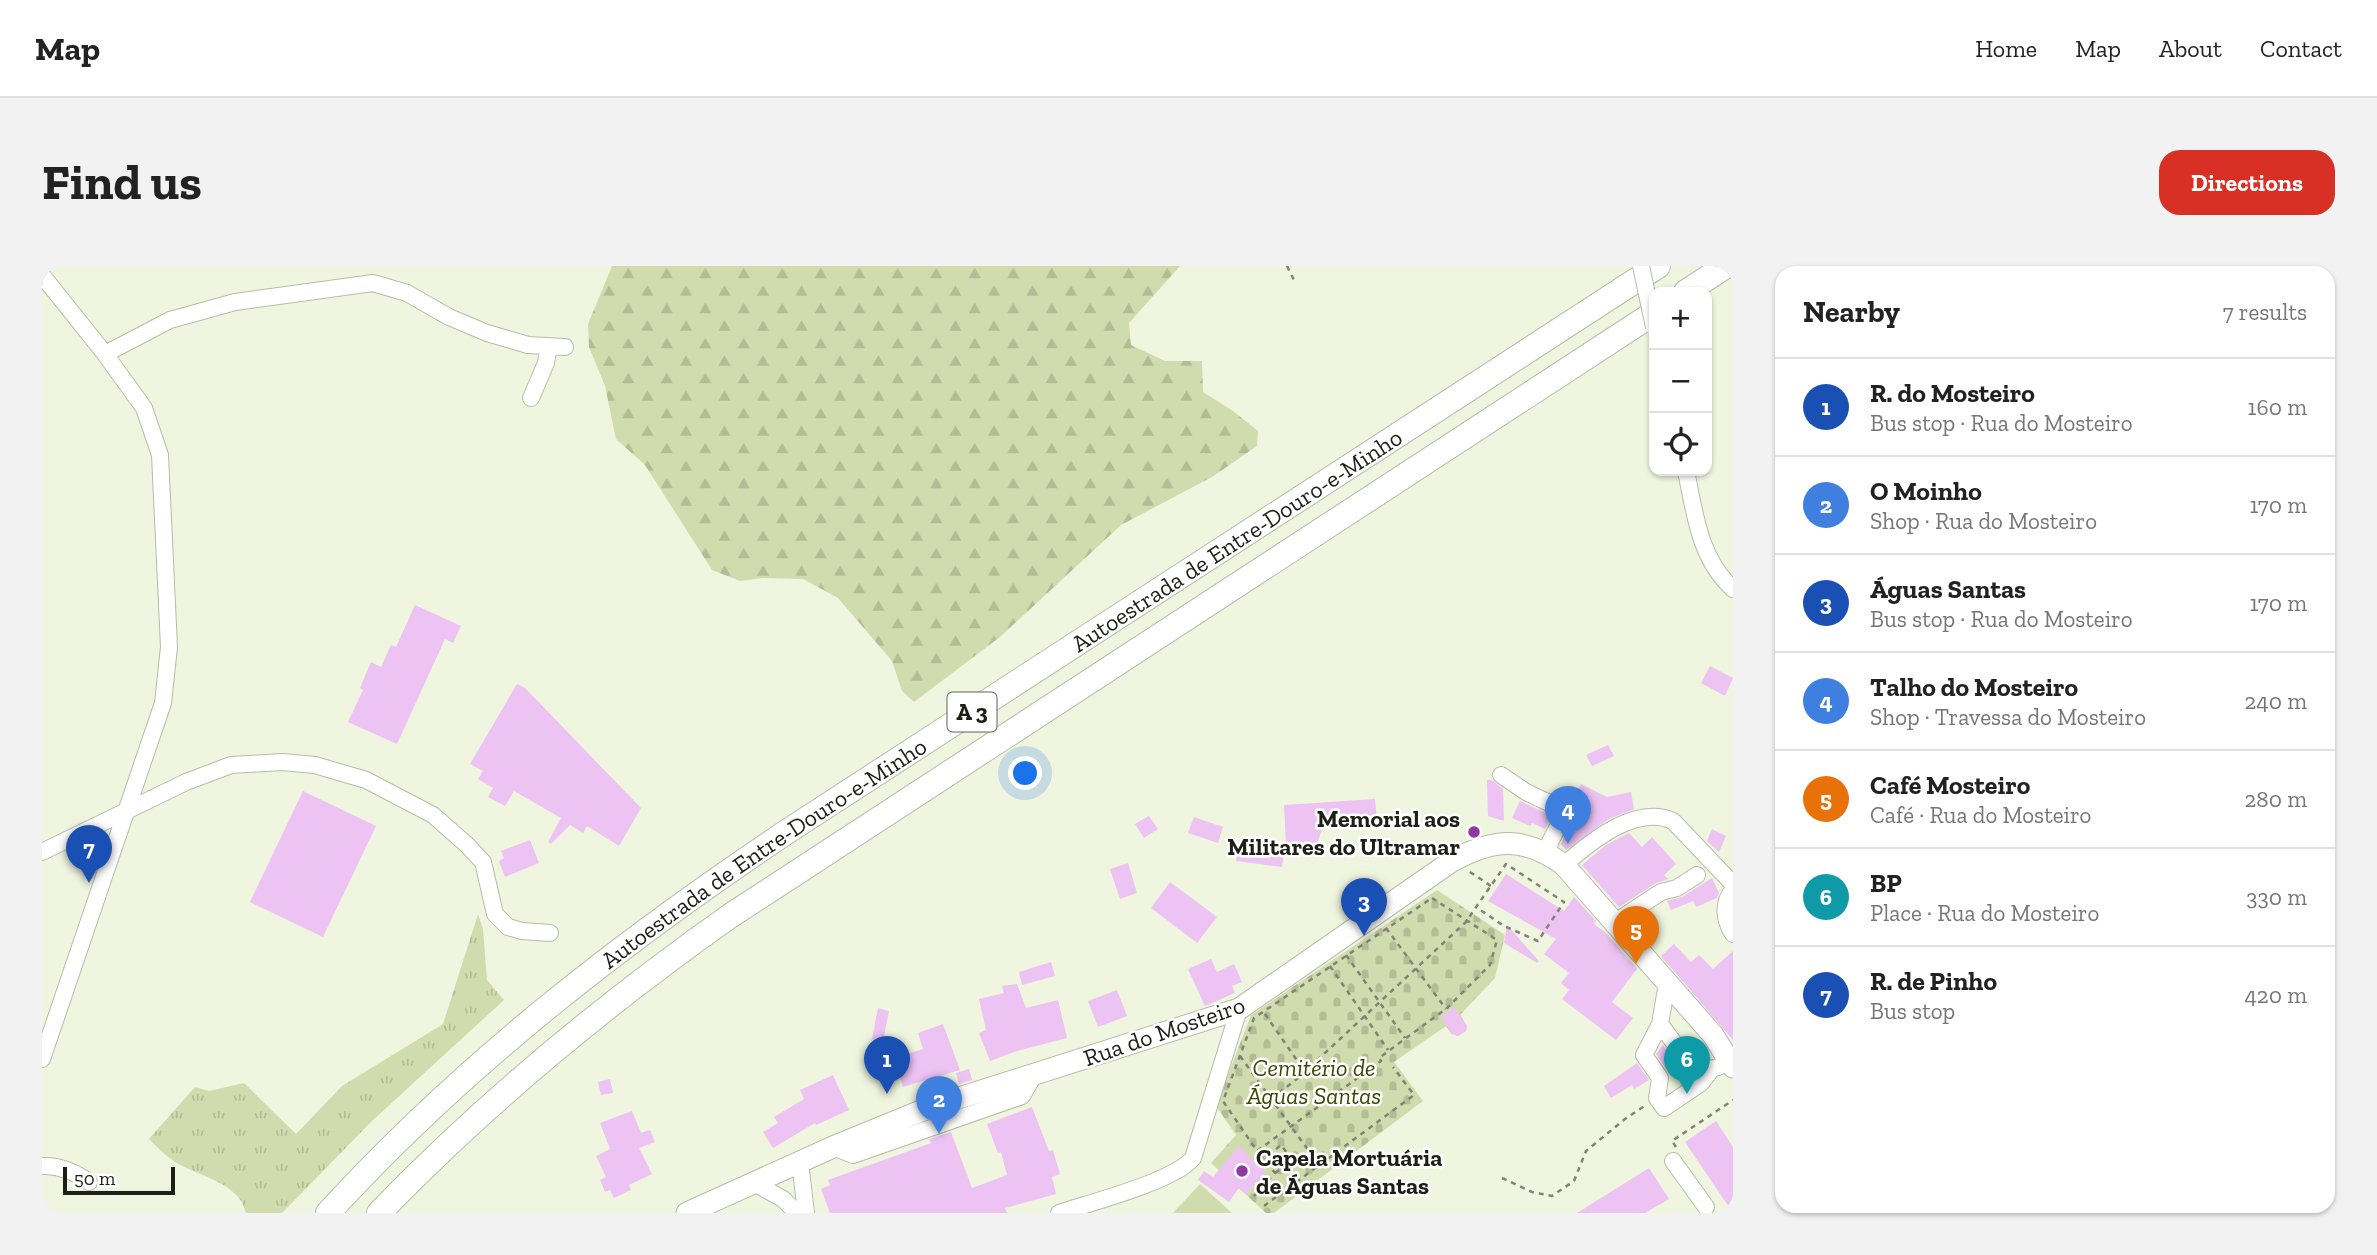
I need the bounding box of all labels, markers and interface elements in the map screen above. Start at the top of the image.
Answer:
text: Map [35,29,100,68]
text: Home [1975,34,2037,63]
text: Map [2075,34,2121,63]
text: About [2159,34,2222,63]
text: Contact [2260,34,2342,63]
button: Directions [2159,150,2335,215]
text: Find us [42,153,202,212]
map controls [1649,287,1712,476]
button: + [1649,287,1712,350]
text: Nearby [1803,294,1900,330]
text: 7 results [2223,298,2307,326]
button: − [1649,350,1712,413]
text: R. do Mosteiro [1870,377,2035,409]
text: 1 [1821,393,1831,421]
text: 160 m [2248,393,2307,421]
text: Bus stop · Rua do Mosteiro [1870,409,2133,437]
button: locate [1649,413,1712,476]
street label: Autoestrada de Entre-Douro-e-Minho [1066,422,1407,658]
text: O Moinho [1870,475,1982,507]
text: 2 [1820,491,1832,519]
text: 170 m [2249,491,2307,519]
text: Shop · Rua do Mosteiro [1870,507,2097,535]
text: Águas Santas [1870,573,2026,605]
text: 3 [1820,589,1832,617]
text: 170 m [2249,589,2307,617]
text: Bus stop · Rua do Mosteiro [1870,605,2133,633]
text: Talho do Mosteiro [1870,671,2078,703]
text: 4 [1819,687,1833,715]
text: 240 m [2244,687,2307,715]
road number: A 3 [948,692,996,732]
text: Shop · Travessa do Mosteiro [1870,703,2146,731]
street label: Autoestrada de Entre-Douro-e-Minho [595,731,932,974]
your location [1008,756,1042,790]
text: Café Mosteiro [1870,769,2030,801]
text: 5 [1820,785,1832,813]
text: 280 m [2244,785,2307,813]
pin: 4 [1545,786,1591,844]
text: Café · Rua do Mosteiro [1870,801,2091,829]
place label: Memorial aos Militares do Ultramar [1227,804,1460,861]
marker: Memorial aos Militares do Ultramar [1466,824,1482,840]
pin: 7 [66,825,112,883]
text: BP [1870,867,1902,899]
pin: 3 [1341,878,1387,936]
text: 6 [1820,883,1832,911]
text: 330 m [2246,883,2307,911]
text: Place · Rua do Mosteiro [1870,899,2099,927]
pin: 5 [1613,906,1659,964]
text: R. de Pinho [1870,965,1997,997]
text: 7 [1820,981,1832,1009]
text: 420 m [2244,981,2307,1009]
street label: Rua do Mosteiro [1079,990,1249,1072]
text: Bus stop [1870,997,1955,1025]
pin: 1 [864,1036,910,1094]
pin: 6 [1664,1036,1710,1094]
park label: Cemitério de Águas Santas [1246,1053,1381,1110]
pin: 2 [916,1076,962,1134]
place label: Capela Mortuária de Águas Santas [1256,1143,1442,1200]
marker: Capela Mortuária de Águas Santas [1234,1163,1250,1179]
scale bar [63,1164,175,1196]
text: 50 m [74,1167,115,1190]

